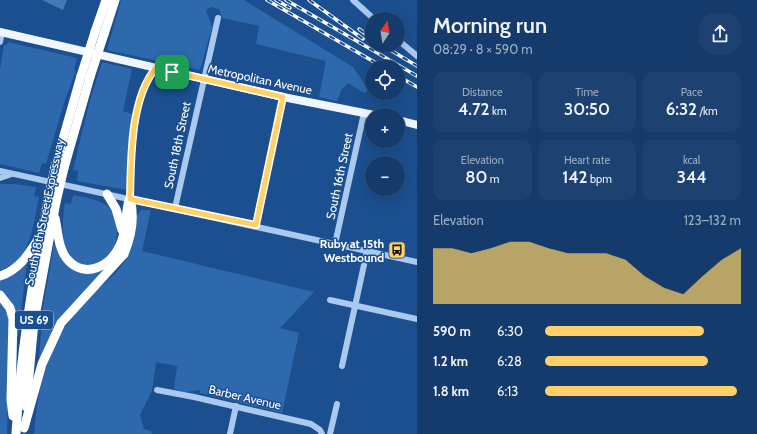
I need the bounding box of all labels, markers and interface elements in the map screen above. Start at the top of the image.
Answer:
north arrow [365,12,405,52]
map controls [365,12,405,196]
text: Morning run [433,12,547,39]
button: share [699,13,741,55]
text: 08:29 · 8 × 590 m [433,41,533,57]
pin [155,55,189,89]
button: locate [365,60,405,100]
icon: arrive [161,61,183,83]
street label: Metropolitan Avenue [207,61,313,97]
text: Distance [462,85,503,99]
text: Time [575,85,599,99]
text: Pace [681,85,703,99]
text: 4.72 [458,99,490,119]
text: 30:50 [564,99,610,119]
text: 6:32 [666,99,697,119]
street label: South 18th Street [160,100,194,190]
text: km [490,104,507,118]
text: /km [697,104,718,118]
button: + [365,108,405,148]
street label: South 16th Street [323,131,355,221]
street label: South 18th Street Expressway [21,137,67,287]
text: Elevation [461,153,504,167]
text: Heart rate [564,153,610,167]
text: kcal [683,153,700,167]
button: − [365,156,405,196]
text: 80 [465,167,487,187]
text: 142 [562,167,587,187]
text: 344 [677,167,707,187]
text: m [487,172,500,186]
text: bpm [587,172,612,186]
text: Elevation [433,212,484,228]
text: 123–132 m [684,212,741,228]
place label: Ruby at 15th Westbound [320,236,384,265]
bus stop icon: Ruby at 15th Westbound [387,240,407,260]
road number: US 69 [15,311,53,329]
text: 590 m [433,323,471,339]
text: 6:30 [497,323,523,339]
text: 1.2 km [433,353,468,369]
text: 6:28 [497,353,522,369]
street label: Barber Avenue [207,381,283,413]
text: 1.8 km [433,383,469,399]
text: 6:13 [497,383,518,399]

